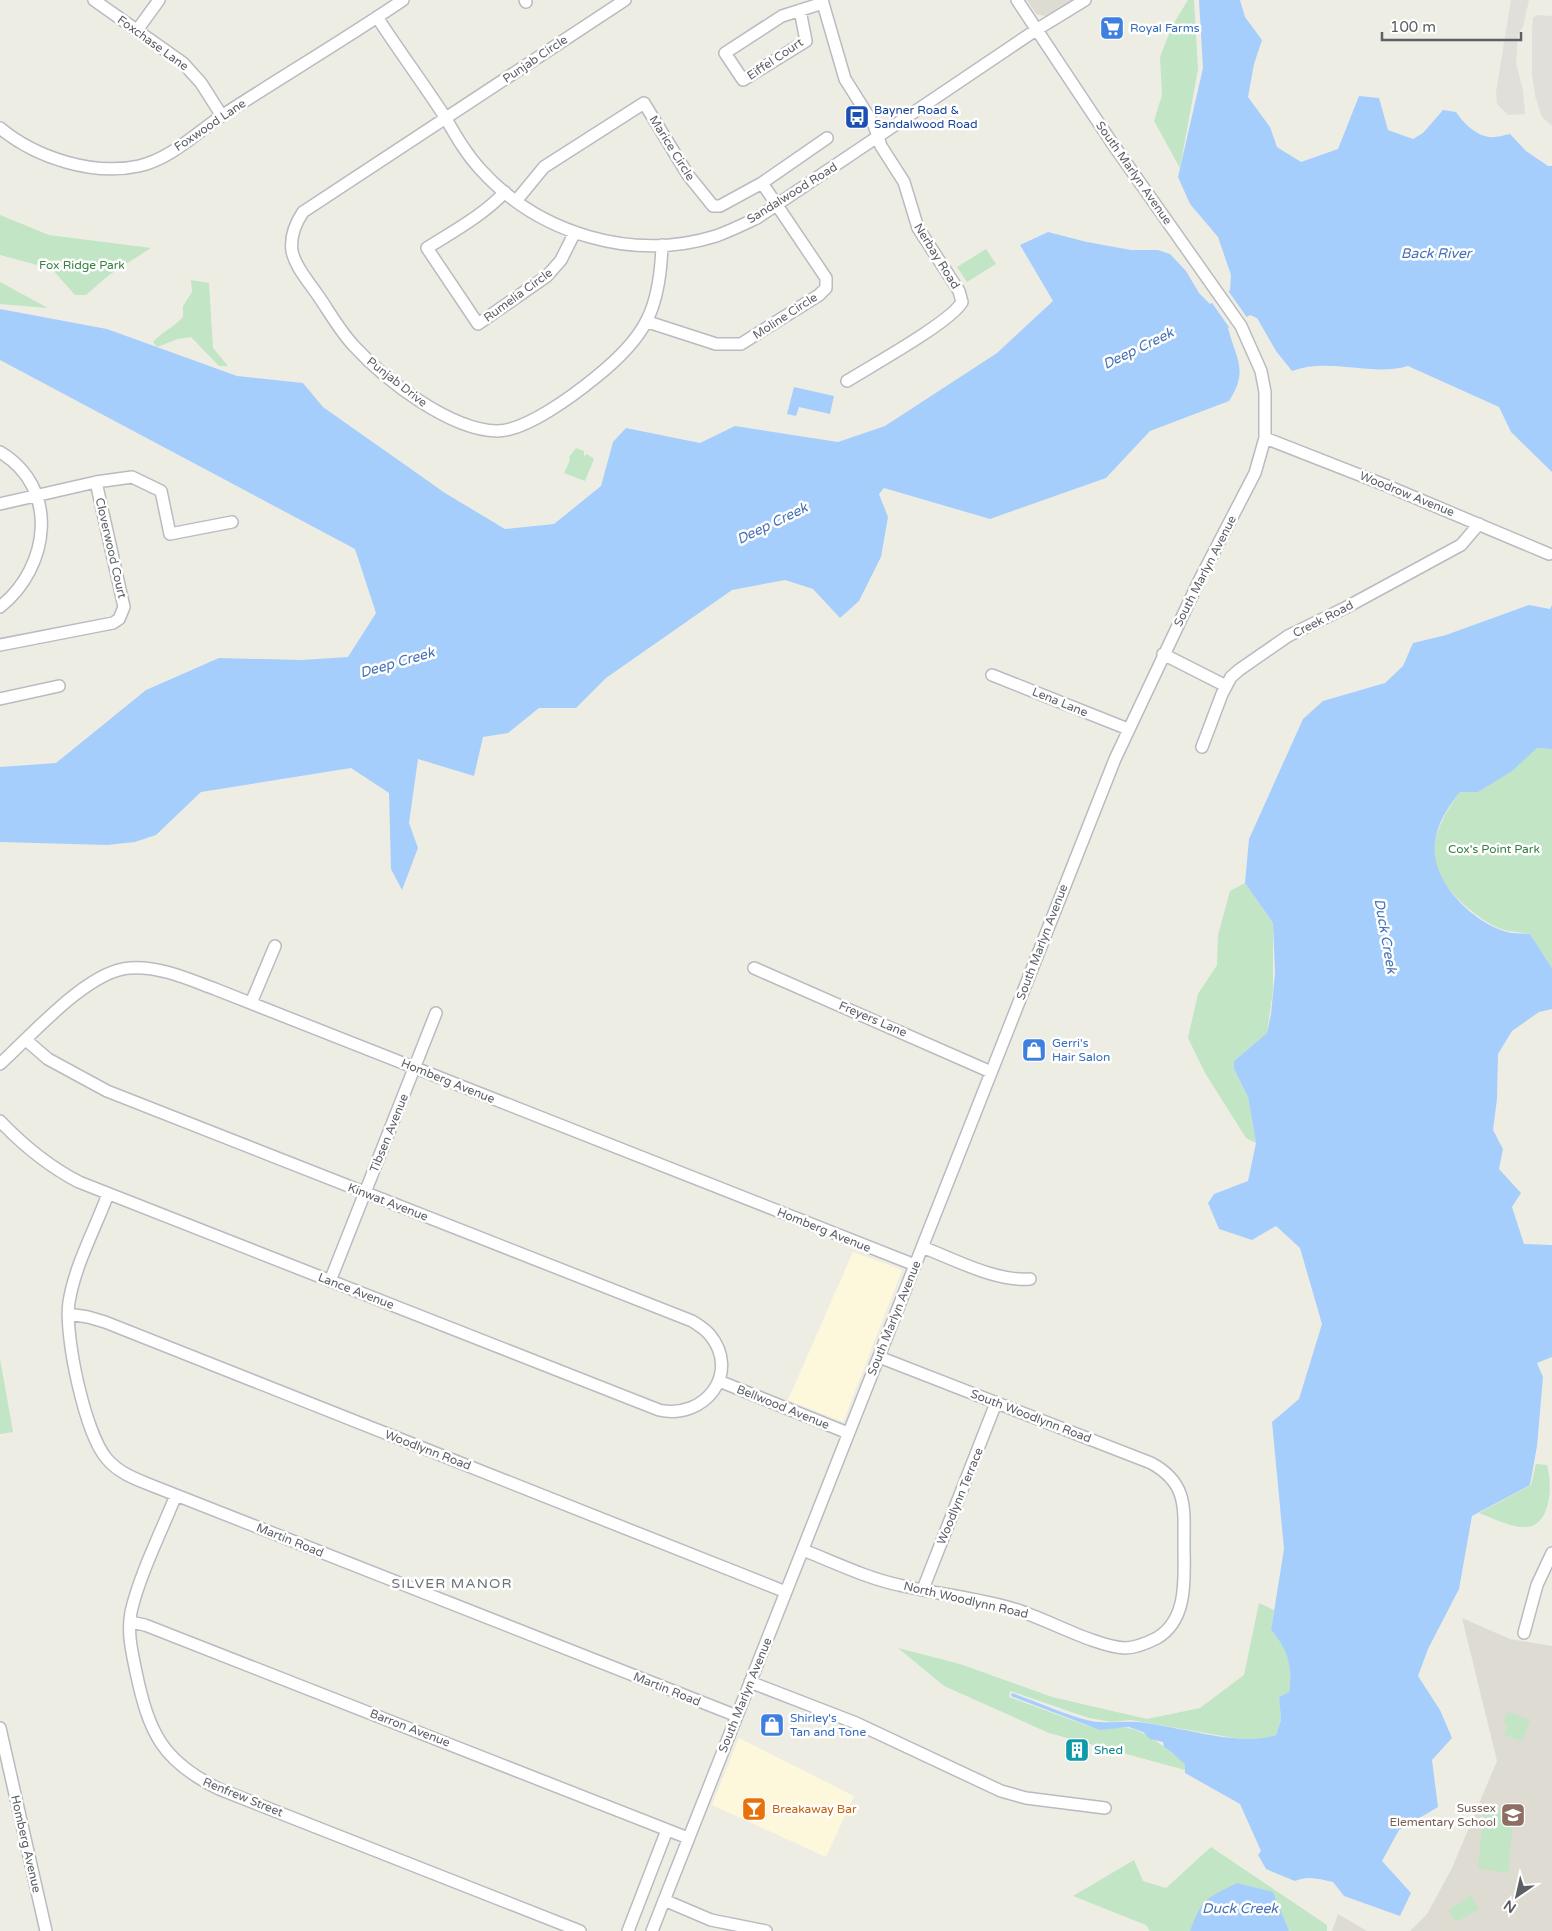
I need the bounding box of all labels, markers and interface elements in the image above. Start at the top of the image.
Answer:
scale bar [1382,10,1521,42]
street label: Foxchase Lane [115,13,191,74]
supermarket icon: Royal Farms [1099,15,1125,41]
text: 100 m [1390,18,1436,36]
place label: Royal Farms [1130,21,1200,35]
street label: Punjab Circle [500,32,570,86]
street label: Eiffel Court [744,35,806,83]
street label: Foxwood Lane [172,96,249,154]
place label: Bayner Road & Sandalwood Road [874,103,978,131]
bus stop icon: Bayner Road & Sandalwood Road [844,104,870,130]
street label: Marice Circle [646,113,698,183]
street label: South Marlyn Avenue [1093,119,1175,227]
street label: Sandalwood Road [744,160,840,226]
street label: Nerbay Road [911,221,963,291]
water label: Back River [1401,245,1473,262]
park label: Fox Ridge Park [39,258,125,272]
street label: Rumelia Circle [481,265,555,325]
street label: Moline Circle [750,290,820,342]
water label: Deep Creek [1100,323,1178,373]
street label: Punjab Drive [364,354,430,410]
street label: Woodrow Avenue [1358,469,1457,519]
street label: Cloverwood Court [93,496,129,600]
water label: Deep Creek [734,498,812,548]
street label: South Marlyn Avenue [1171,513,1239,629]
street label: Creek Road [1290,598,1356,640]
water label: Deep Creek [358,643,438,681]
street label: Lena Lane [1030,685,1090,720]
park label: Cox's Point Park [1448,842,1540,856]
street label: South Marlyn Avenue [1013,882,1071,1002]
water label: Duck Creek [1371,897,1401,976]
street label: Freyers Lane [837,998,909,1040]
place label: Gerri's Hair Salon [1052,1036,1110,1064]
shop icon: Gerri's Hair Salon [1021,1037,1047,1063]
street label: Homberg Avenue [399,1056,497,1106]
street label: Tibsen Avenue [367,1091,411,1174]
street label: Kinwat Avenue [346,1180,430,1224]
street label: Homberg Avenue [775,1205,873,1255]
street label: South Marlyn Avenue [865,1258,924,1378]
street label: Lance Avenue [316,1270,396,1312]
street label: Bellwood Avenue [735,1382,832,1432]
street label: South Woodlynn Road [969,1387,1093,1445]
street label: Woodlynn Road [383,1427,473,1473]
street label: Woodlynn Terrace [934,1445,986,1547]
street label: Martin Road [254,1520,326,1560]
district label: SILVER MANOR [392,1575,512,1592]
street label: North Woodlynn Road [902,1579,1030,1621]
street label: South Marlyn Avenue [716,1635,775,1755]
street label: Martin Road [631,1669,703,1709]
street label: Barron Avenue [368,1706,452,1750]
place label: Shirley's Tan and Tone [790,1711,866,1739]
shop icon: Shirley's Tan and Tone [759,1712,785,1738]
building icon: Shed [1064,1737,1090,1763]
place label: Shed [1094,1743,1123,1757]
street label: Renfrew Street [201,1775,285,1820]
street label: Homberg Avenue [8,1794,44,1894]
bar icon: Breakaway Bar [741,1796,767,1822]
place label: Sussex Elementary School [1389,1801,1496,1829]
place label: Breakaway Bar [772,1802,857,1816]
school or university icon: Sussex Elementary School [1500,1802,1526,1828]
north arrow [1492,1871,1542,1921]
text: N [1501,1896,1519,1917]
water label: Duck Creek [1202,1900,1279,1917]

